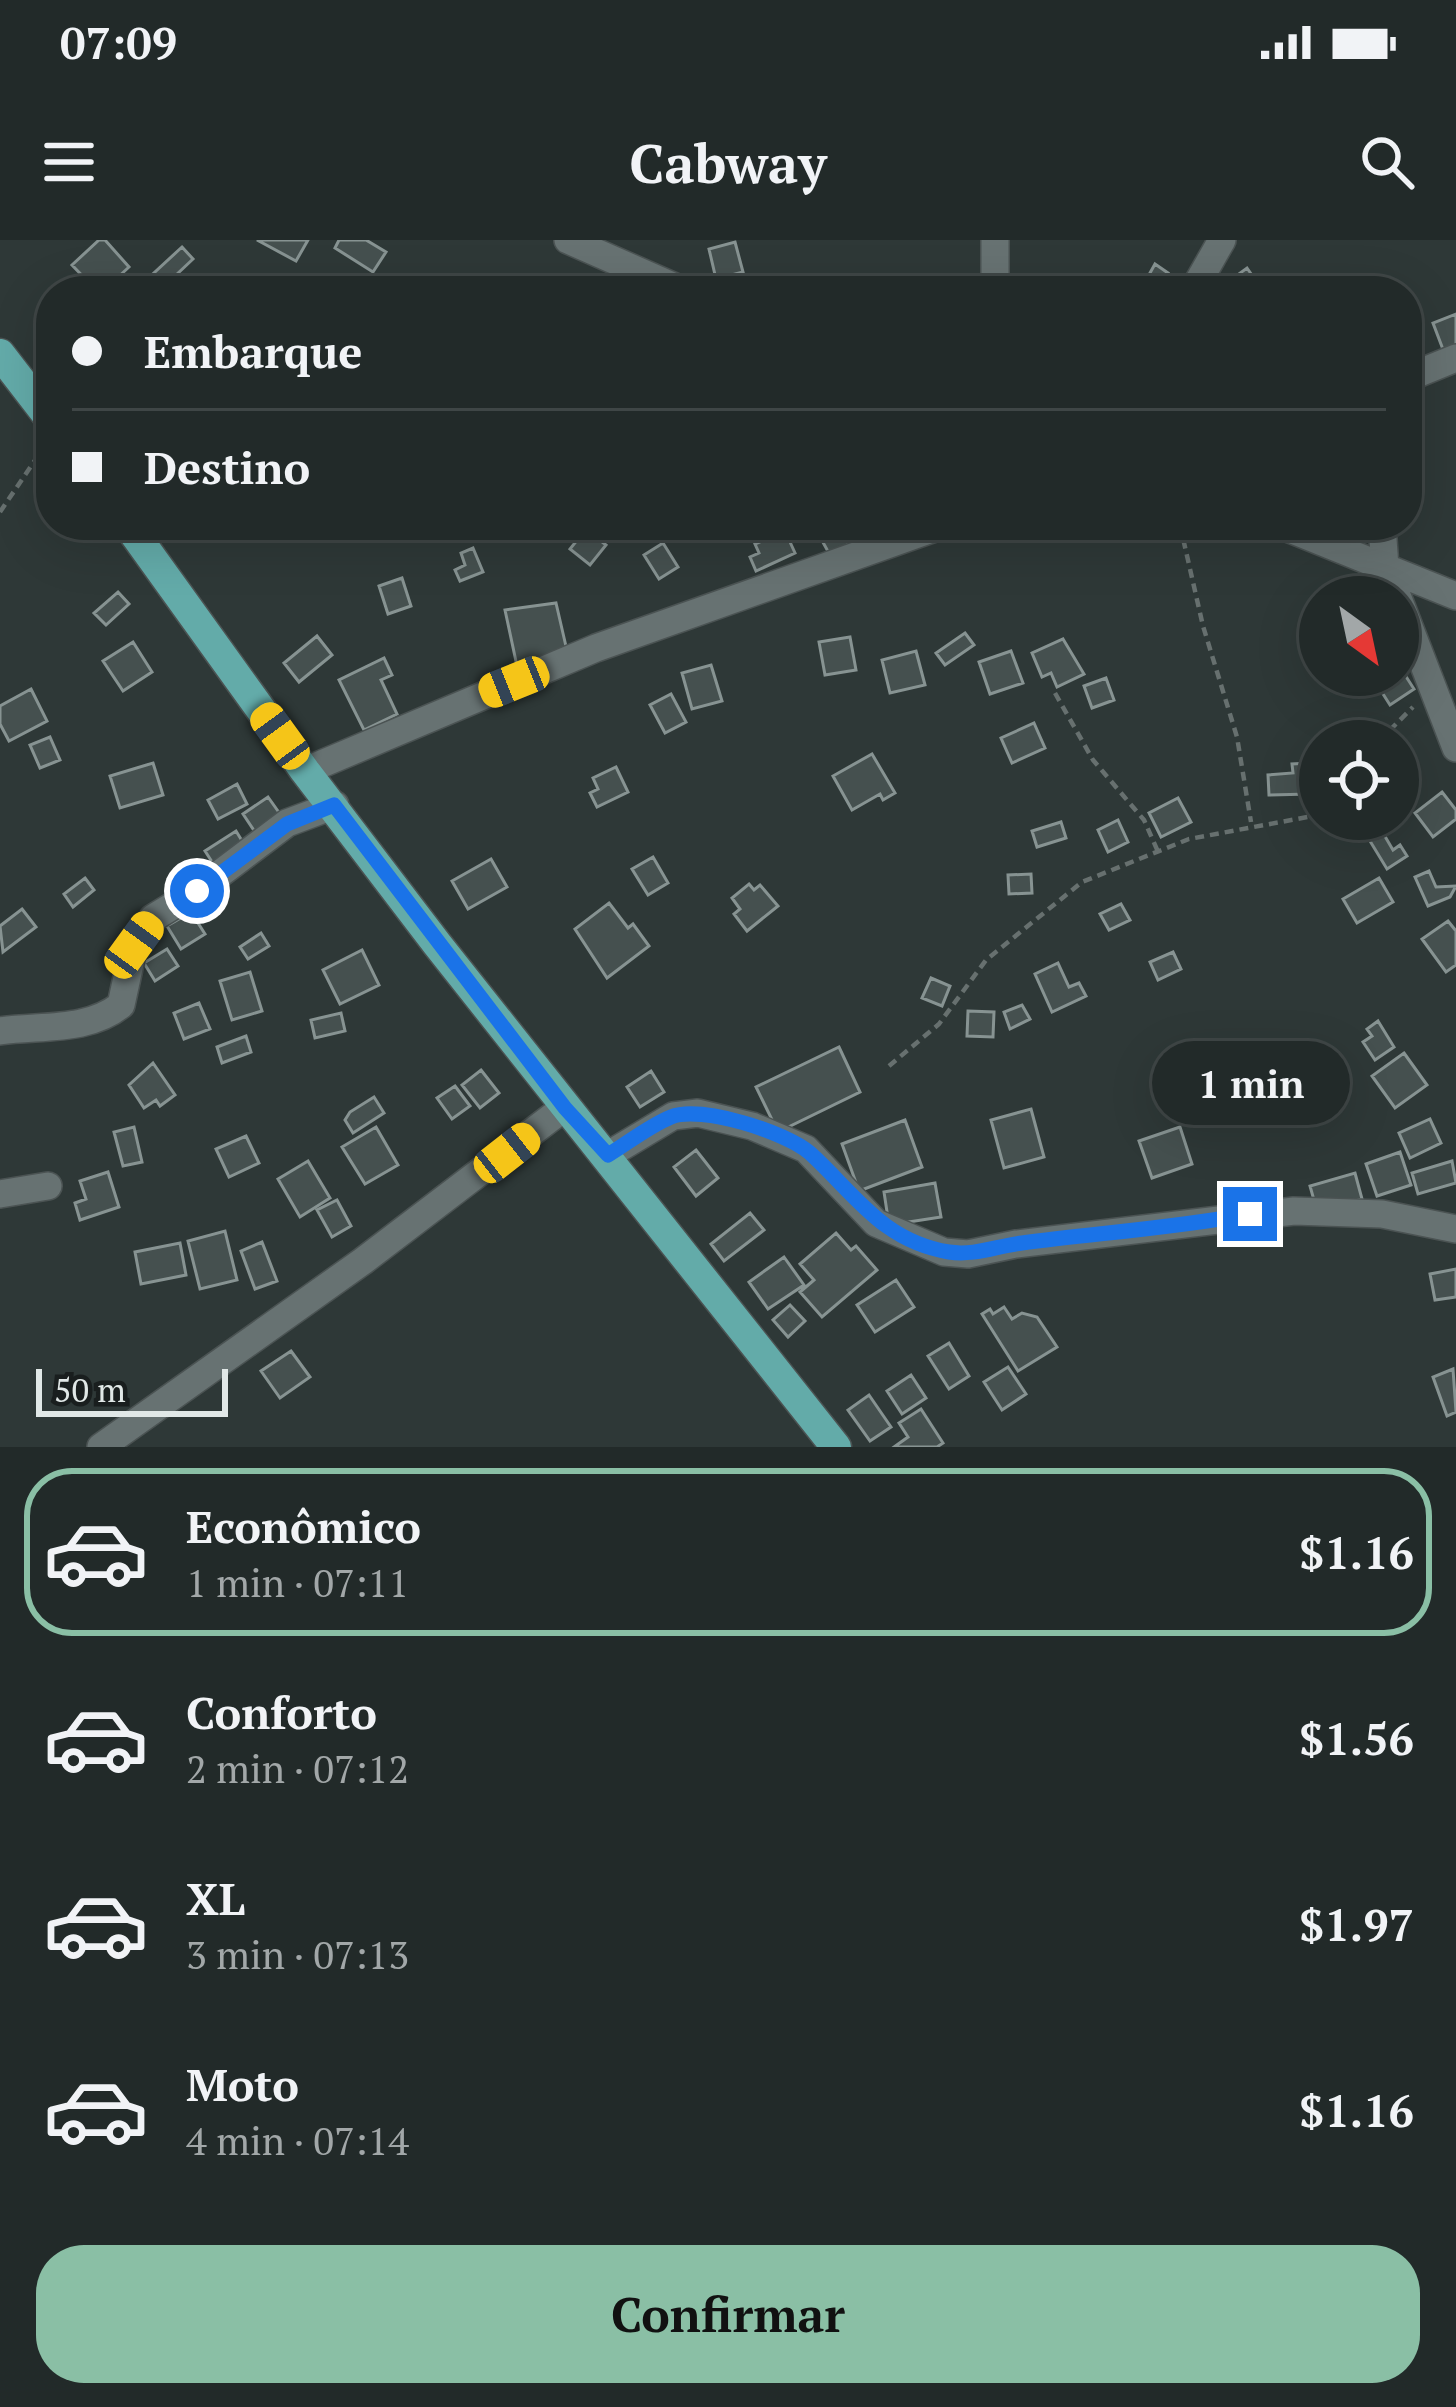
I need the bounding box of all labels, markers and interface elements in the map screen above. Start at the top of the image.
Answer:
text: 07:09 [60,12,177,72]
text: Cabway [629,127,827,198]
icon: menu [36,129,102,195]
icon: search [1354,129,1420,195]
text: Embarque [144,321,362,381]
text: Destino [144,437,310,497]
north arrow [1299,576,1419,696]
map controls [1299,576,1419,840]
car [474,652,554,712]
car [244,696,316,776]
button: locate [1299,720,1419,840]
route start [170,864,224,918]
car [98,905,170,985]
callout: 1 min [1151,1040,1349,1124]
text: 1 min [1198,1057,1304,1109]
car [468,1117,546,1189]
route end [1223,1187,1277,1241]
scale bar [36,1363,228,1416]
text: 50 m [54,1368,126,1411]
text: Econômico [186,1496,421,1556]
icon: car [42,1498,150,1606]
text: $1.16 [1299,1522,1414,1582]
text: 1 min · 07:11 [186,1556,409,1608]
text: Conforto [186,1682,377,1742]
icon: car [42,1684,150,1792]
text: $1.56 [1299,1708,1414,1768]
text: 2 min · 07:12 [186,1742,409,1794]
text: XL [186,1868,245,1928]
icon: car [42,1870,150,1978]
text: $1.97 [1299,1894,1414,1954]
text: 3 min · 07:13 [186,1928,409,1980]
text: Moto [186,2054,299,2114]
icon: car [42,2056,150,2164]
text: $1.16 [1299,2080,1414,2140]
text: 4 min · 07:14 [186,2114,409,2166]
button: Confirmar [36,2245,1420,2383]

